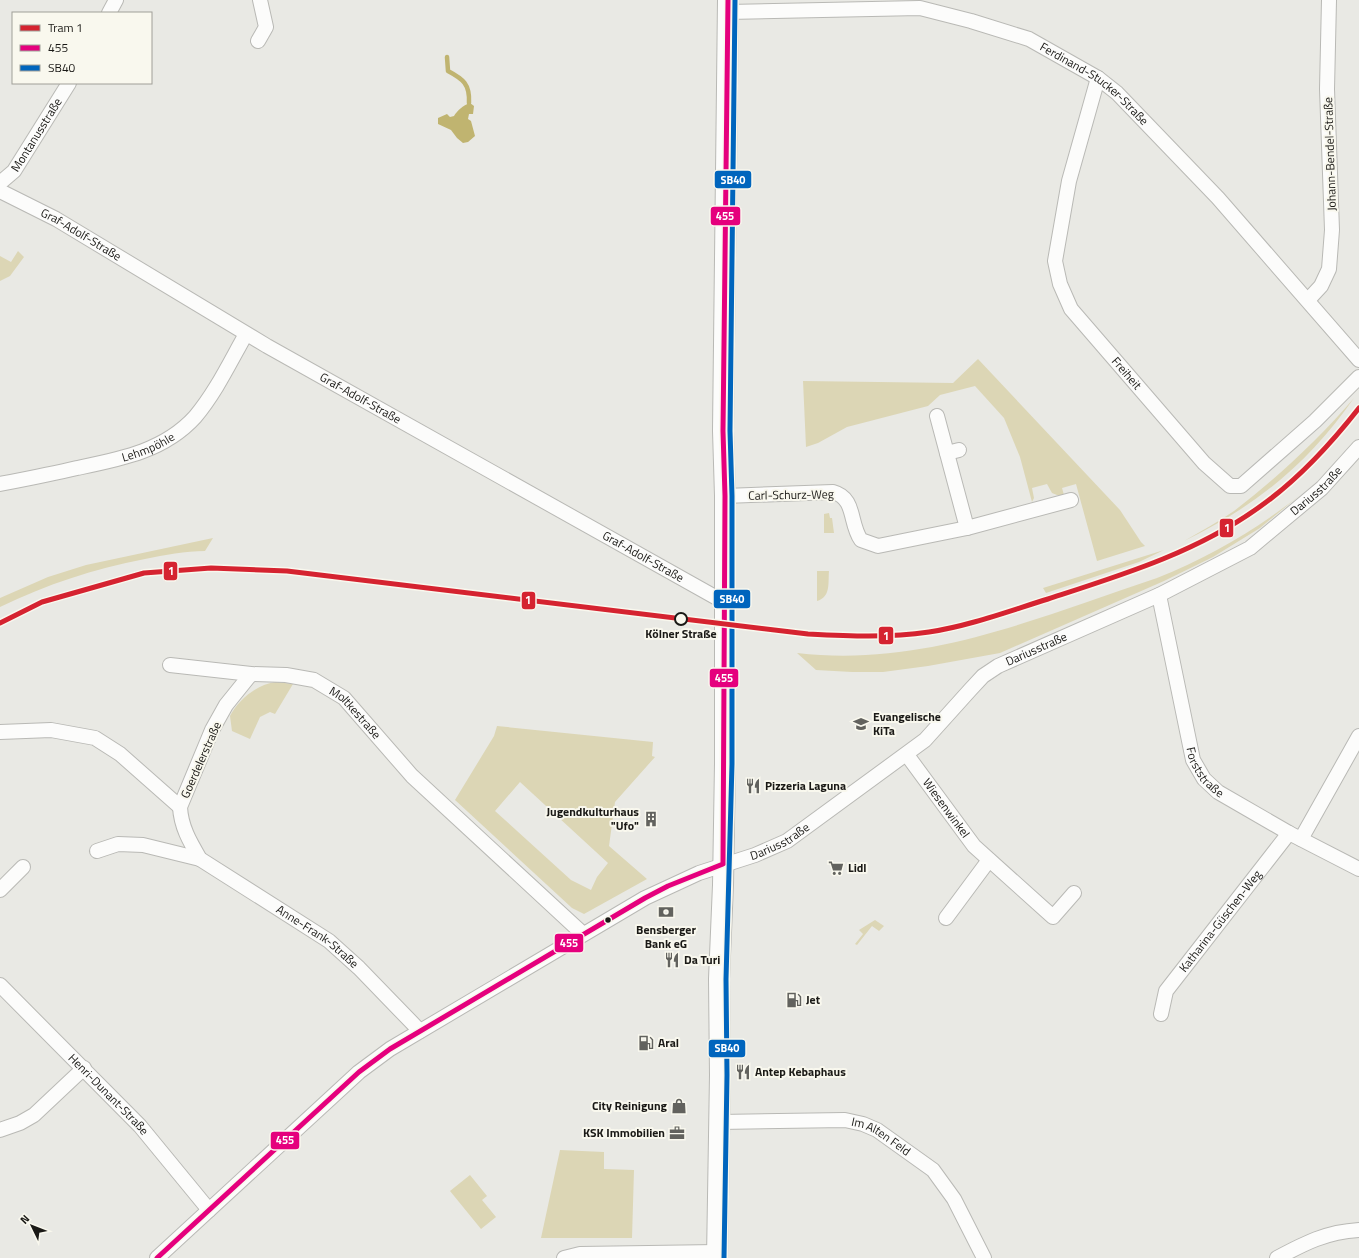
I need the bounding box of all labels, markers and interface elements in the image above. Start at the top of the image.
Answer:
legend [12,12,152,84]
text: Tram 1 [48,18,83,37]
street label: Ferdinand-Stucker-Straße [1037,37,1153,129]
text: 455 [48,38,68,57]
text: SB40 [48,58,76,77]
street label: Montanusstraße [6,94,67,175]
street label: Johann-Bendel-Straße [1318,97,1341,211]
line badge: SB40 [714,170,752,189]
text: SB40 [720,172,746,188]
street label: Graf-Adolf-Straße [38,203,125,265]
line badge: 455 [710,206,741,226]
text: 455 [716,208,734,224]
street label: Freiheit [1107,352,1147,394]
street label: Graf-Adolf-Straße [316,367,405,428]
street label: Lehmpöhle [119,427,178,466]
street label: Dariusstraße [1286,462,1346,520]
street label: Carl-Schurz-Weg [748,484,834,505]
line badge: 1 [1219,518,1234,538]
text: 1 [1224,520,1230,536]
street label: Graf-Adolf-Straße [599,526,688,587]
line badge: 1 [163,561,178,581]
text: 1 [168,563,174,579]
line badge: SB40 [713,589,751,609]
line badge: 1 [521,591,536,610]
text: SB40 [719,591,745,607]
text: 1 [525,592,531,608]
marker: Kölner Straße [674,612,688,626]
place label: Kölner Straße [645,624,717,643]
line badge: 1 [878,626,894,645]
street label: Dariusstraße [1002,627,1070,671]
text: 1 [883,628,889,644]
line badge: 455 [709,668,739,688]
text: 455 [715,670,733,686]
street label: Moltkestraße [326,681,386,743]
place label: Evangelische KiTa [873,707,941,740]
school or university icon: Evangelische KiTa [852,715,870,733]
street label: Goerdelerstraße [175,718,226,801]
street label: Forststraße [1182,745,1227,802]
street label: Wiesenwinkel [918,774,975,842]
place label: Pizzeria Laguna [765,776,846,795]
restaurant icon: Pizzeria Laguna [744,777,762,795]
place label: Jugendkulturhaus "Ufo" [546,802,639,835]
building icon: Jugendkulturhaus "Ufo" [642,810,660,828]
street label: Dariusstraße [748,818,813,865]
place label: Lidl [848,858,867,877]
supermarket icon: Lidl [827,859,845,877]
street label: Katharina-Güschen-Weg [1174,866,1266,976]
street label: Anne-Frank-Straße [273,900,363,972]
bank icon: Bensberger Bank eG [657,903,675,921]
unlabelled marker [603,915,613,925]
place label: Bensberger Bank eG [636,920,696,953]
line badge: 455 [554,933,584,953]
text: 455 [560,935,578,951]
place label: Da Turi [684,950,720,969]
restaurant icon: Da Turi [663,951,681,969]
place label: Jet [806,990,821,1009]
fuel station icon: Jet [785,991,803,1009]
place label: Aral [658,1033,679,1052]
fuel station icon: Aral [637,1034,655,1052]
line badge: SB40 [708,1039,746,1058]
text: SB40 [714,1040,740,1056]
street label: Henri-Dunant-Straße [64,1049,154,1139]
place label: Antep Kebaphaus [755,1062,846,1081]
restaurant icon: Antep Kebaphaus [734,1063,752,1081]
place label: City Reinigung [592,1096,668,1115]
shop icon: City Reinigung [670,1097,688,1115]
street label: Im Alten Feld [850,1112,915,1160]
place label: KSK Immobilien [583,1123,665,1142]
office icon: KSK Immobilien [668,1124,686,1142]
line badge: 455 [270,1131,300,1150]
text: 455 [276,1132,294,1148]
north arrow [12,1206,52,1246]
text: N [16,1211,33,1227]

